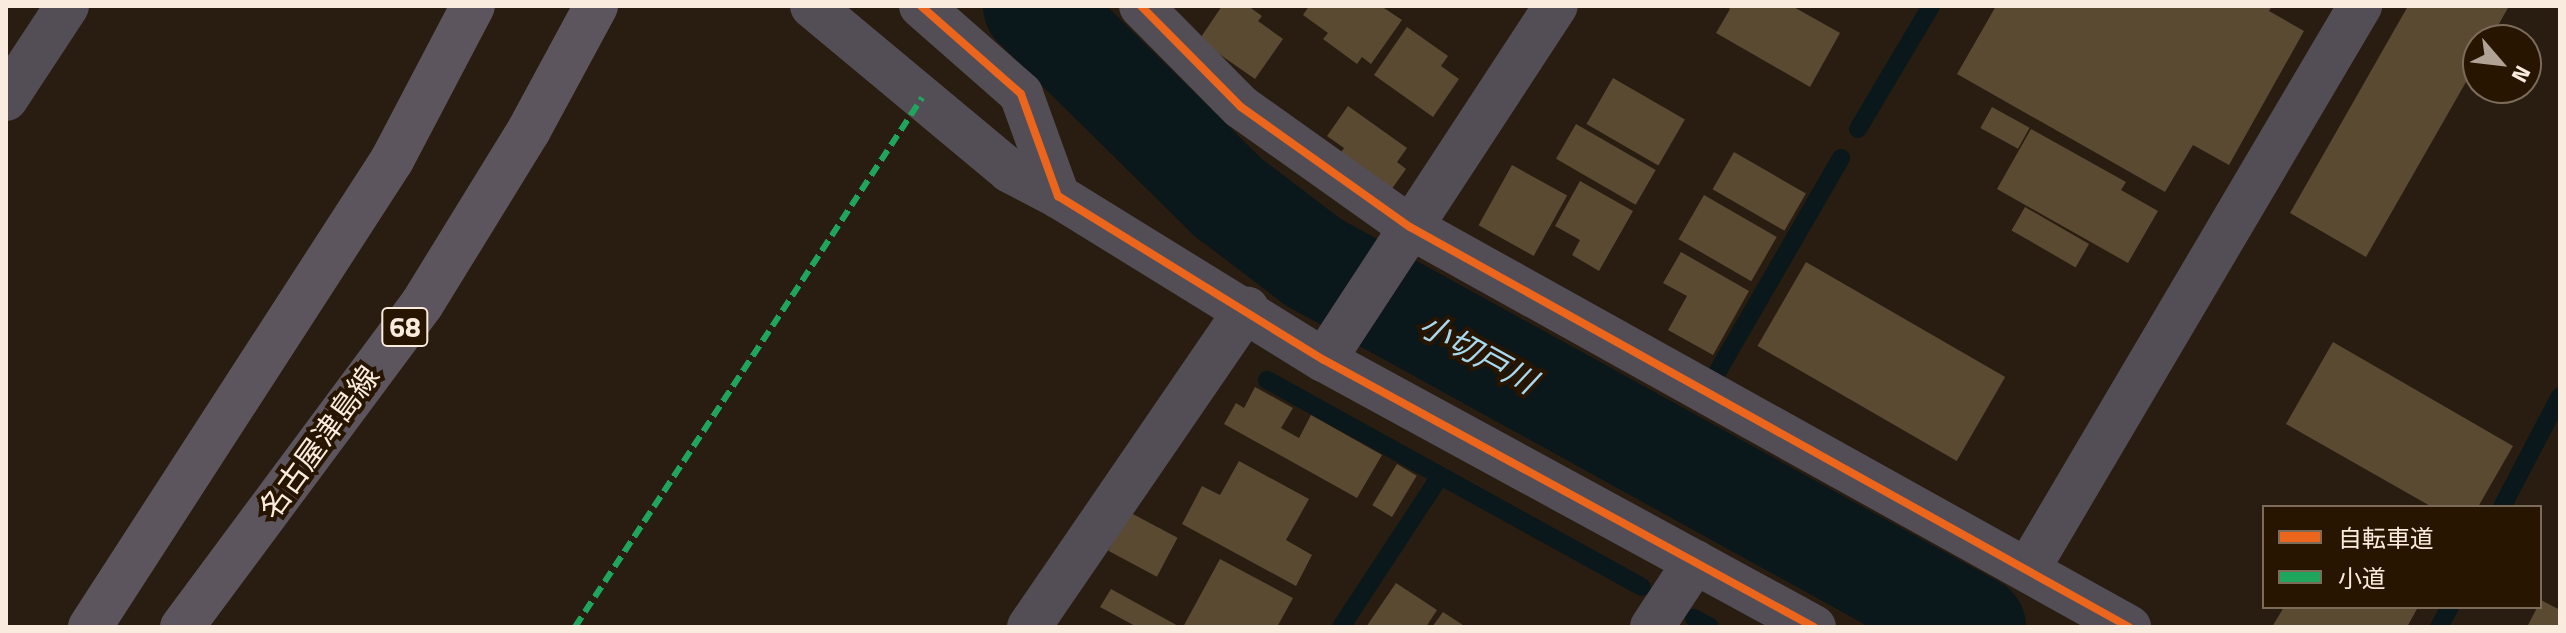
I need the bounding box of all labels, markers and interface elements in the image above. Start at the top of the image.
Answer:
north arrow [2462,24,2542,104]
text: N [2503,60,2540,89]
road number: 68 [381,303,429,351]
water label: 小切戸川 [1413,305,1543,401]
street label: 名古屋津島線 [252,359,386,525]
legend [2262,505,2542,609]
text: 自転車道 [2338,520,2434,556]
text: 小道 [2338,560,2386,596]

